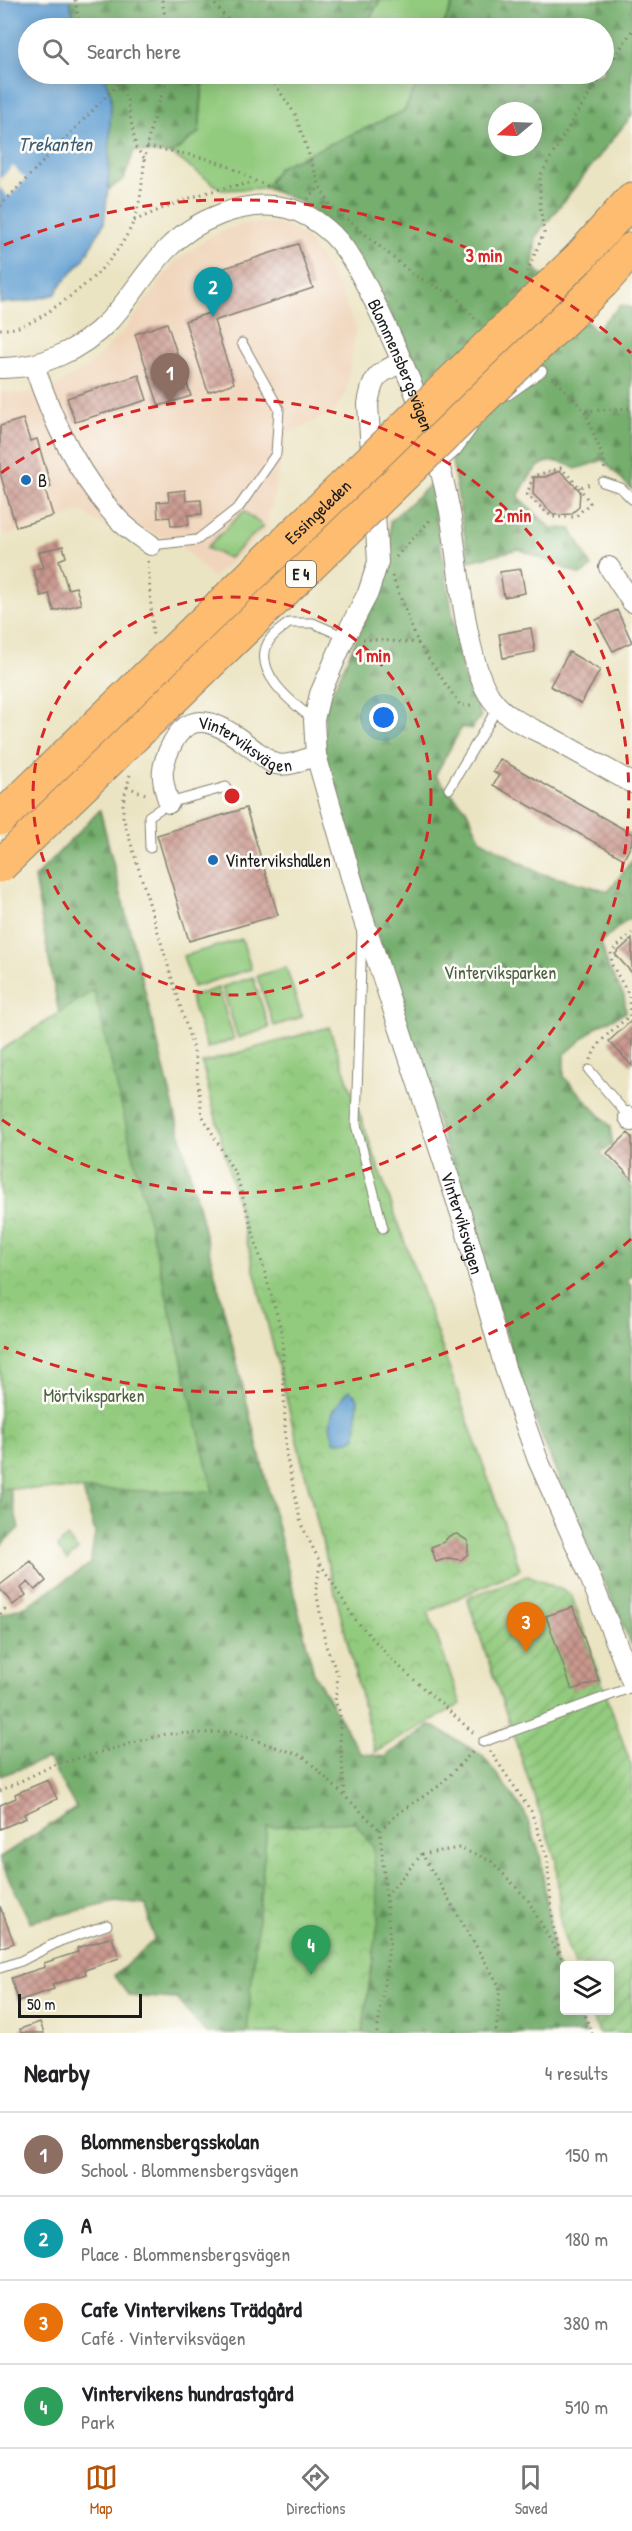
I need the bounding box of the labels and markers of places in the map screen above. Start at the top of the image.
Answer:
pin: 2 [194,268,232,317]
pin: 1 [150,354,190,403]
place label: B [38,468,47,493]
marker: B [19,473,33,487]
centre of rings [222,786,242,806]
place label: Vintervikshallen [225,848,331,873]
marker: Vintervikshallen [206,853,220,867]
pin: 3 [506,1602,546,1652]
pin: 4 [292,1926,330,1975]

